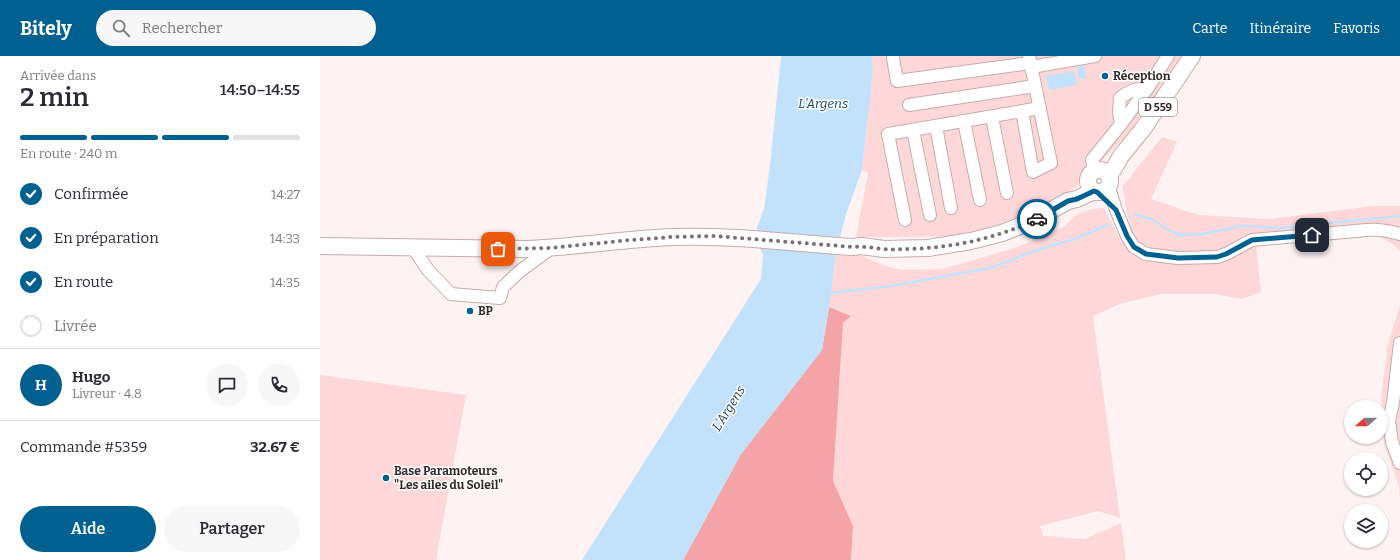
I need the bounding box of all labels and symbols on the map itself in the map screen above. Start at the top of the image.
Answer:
place label: Réception [1113,69,1171,83]
marker: Réception [1100,71,1110,81]
water label: L'Argens [798,96,848,111]
road number: D 559 [1139,98,1177,116]
courier [1017,199,1057,239]
pin [1295,218,1329,252]
pin [481,232,515,266]
place label: BP [478,304,494,318]
marker: BP [465,306,475,316]
water label: L'Argens [709,383,748,434]
north arrow [1344,400,1388,444]
place label: Base Paramoteurs "Les ailes du Soleil" [394,464,503,492]
marker: Base Paramoteurs "Les ailes du Soleil" [381,473,391,483]

